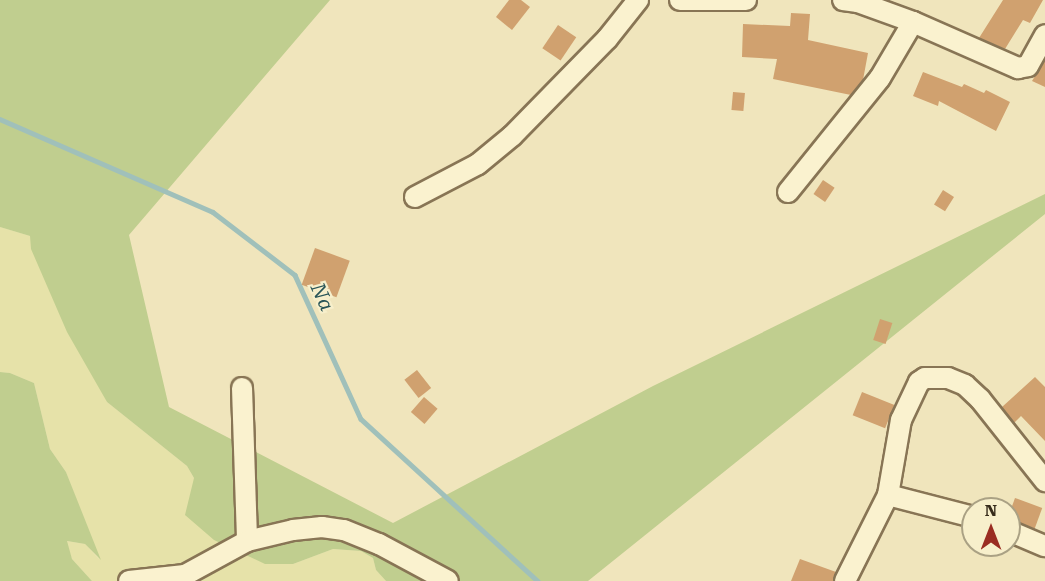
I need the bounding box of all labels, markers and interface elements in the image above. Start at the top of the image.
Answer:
water label: Na [305,279,339,315]
north arrow [961,497,1021,557]
text: N [985,501,997,520]

